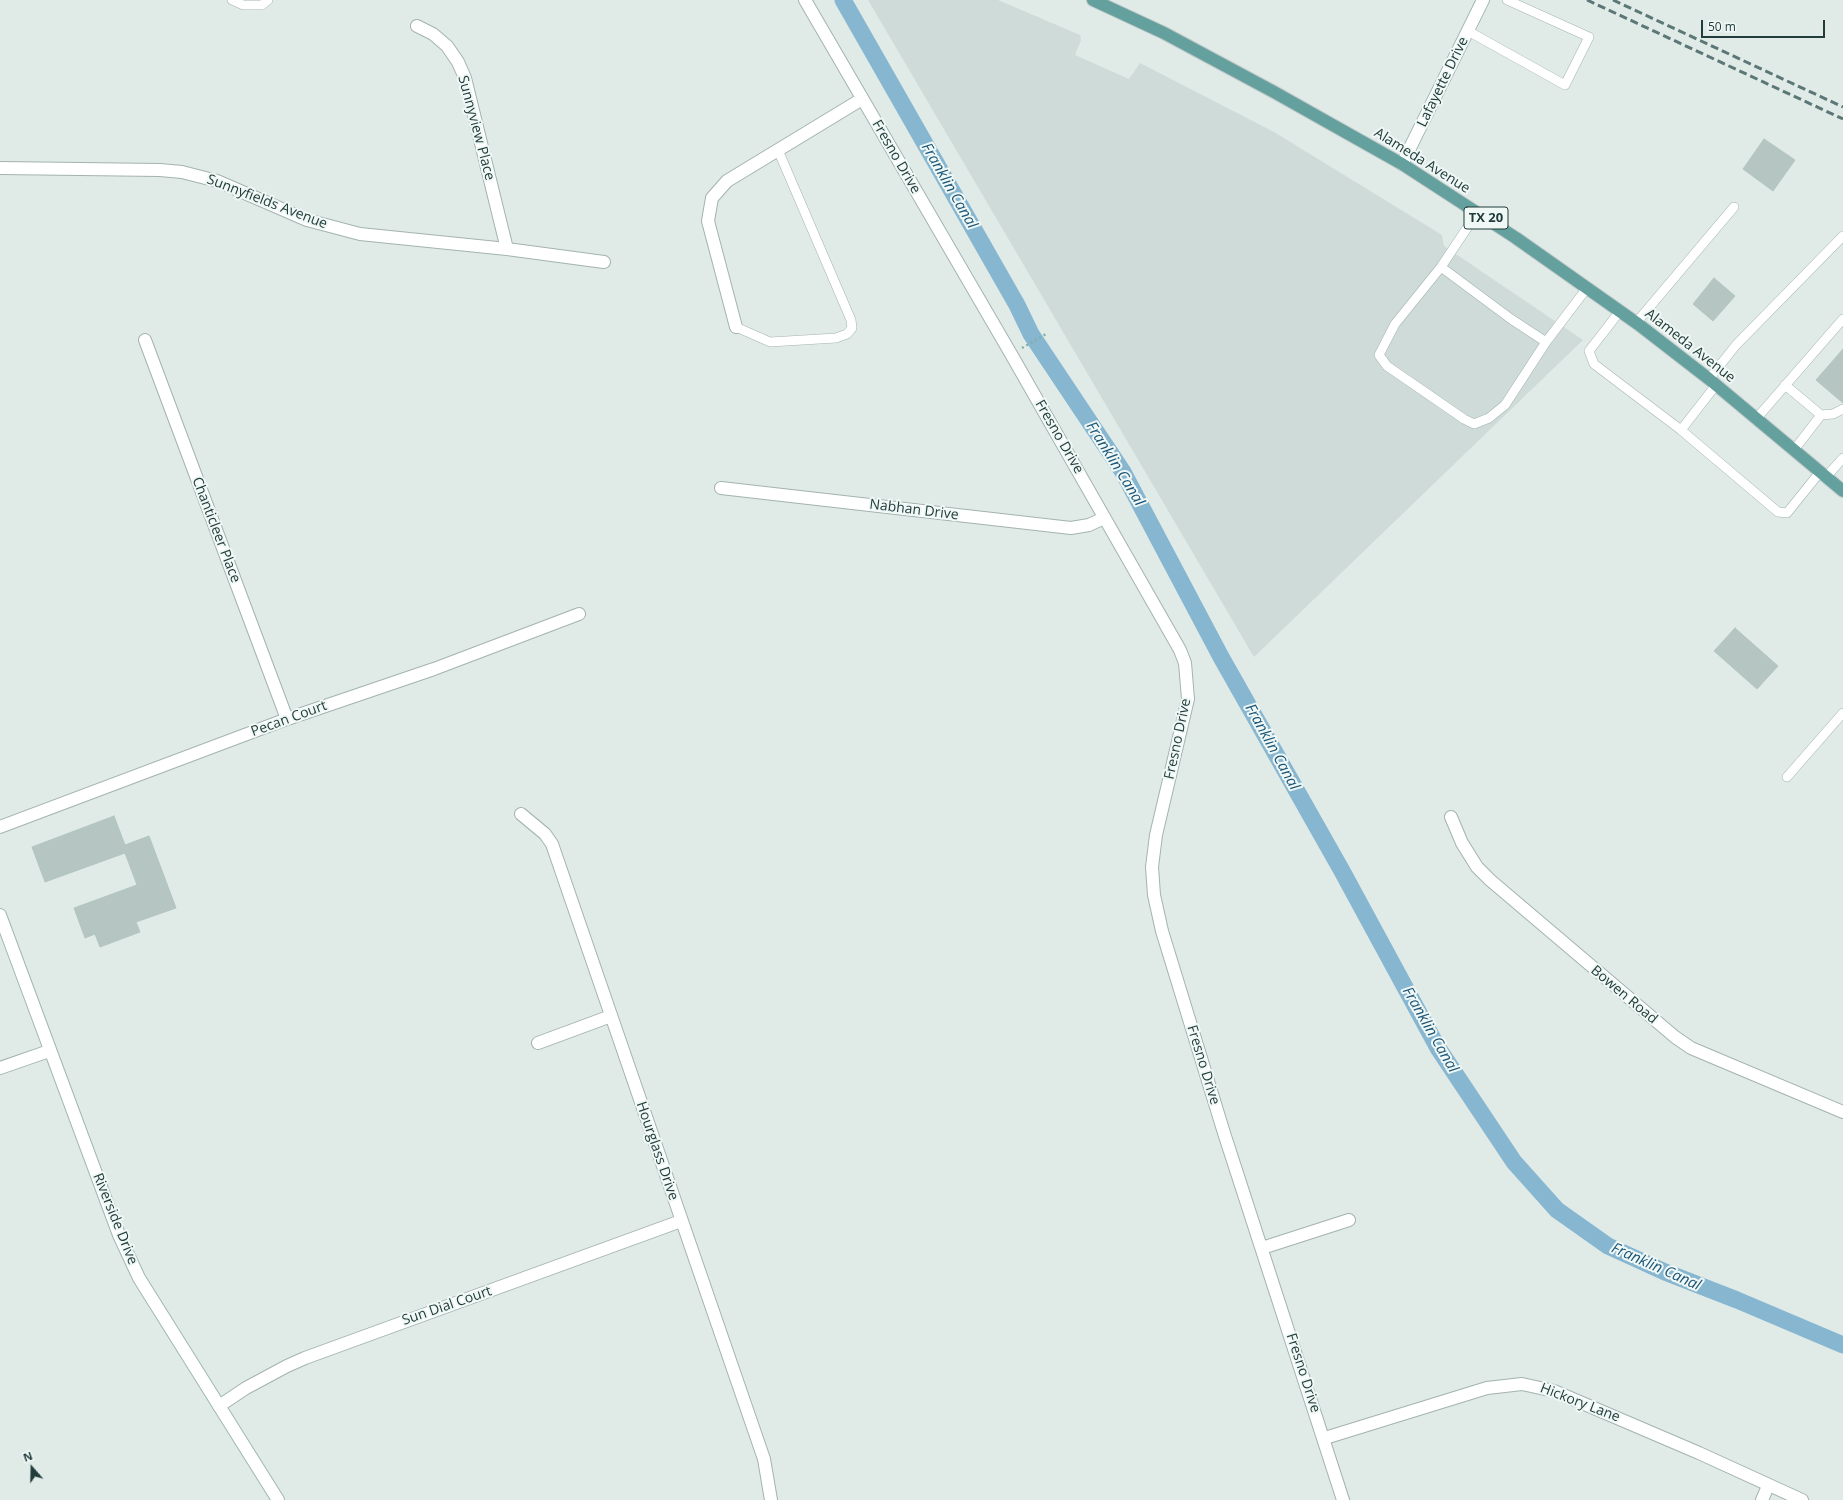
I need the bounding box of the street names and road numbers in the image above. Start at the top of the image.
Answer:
street label: Lafayette Drive [1414,34,1472,130]
street label: Sunnyview Place [454,74,498,182]
street label: Fresno Drive [868,117,924,197]
street label: Alameda Avenue [1371,125,1473,197]
street label: Sunnyfields Avenue [204,171,330,233]
road number: TX 20 [1464,207,1508,229]
street label: Alameda Avenue [1642,306,1738,386]
street label: Fresno Drive [1031,397,1087,477]
street label: Chanticleer Place [188,475,244,585]
street label: Nabhan Drive [868,496,960,524]
street label: Fresno Drive [1161,697,1195,781]
street label: Pecan Court [249,698,329,740]
street label: Bowen Road [1587,962,1661,1028]
street label: Fresno Drive [1183,1023,1223,1107]
street label: Hourglass Drive [632,1099,682,1203]
street label: Riverside Drive [89,1171,141,1267]
street label: Sun Dial Court [400,1283,494,1329]
street label: Fresno Drive [1282,1331,1324,1415]
street label: Hickory Lane [1538,1380,1622,1426]

